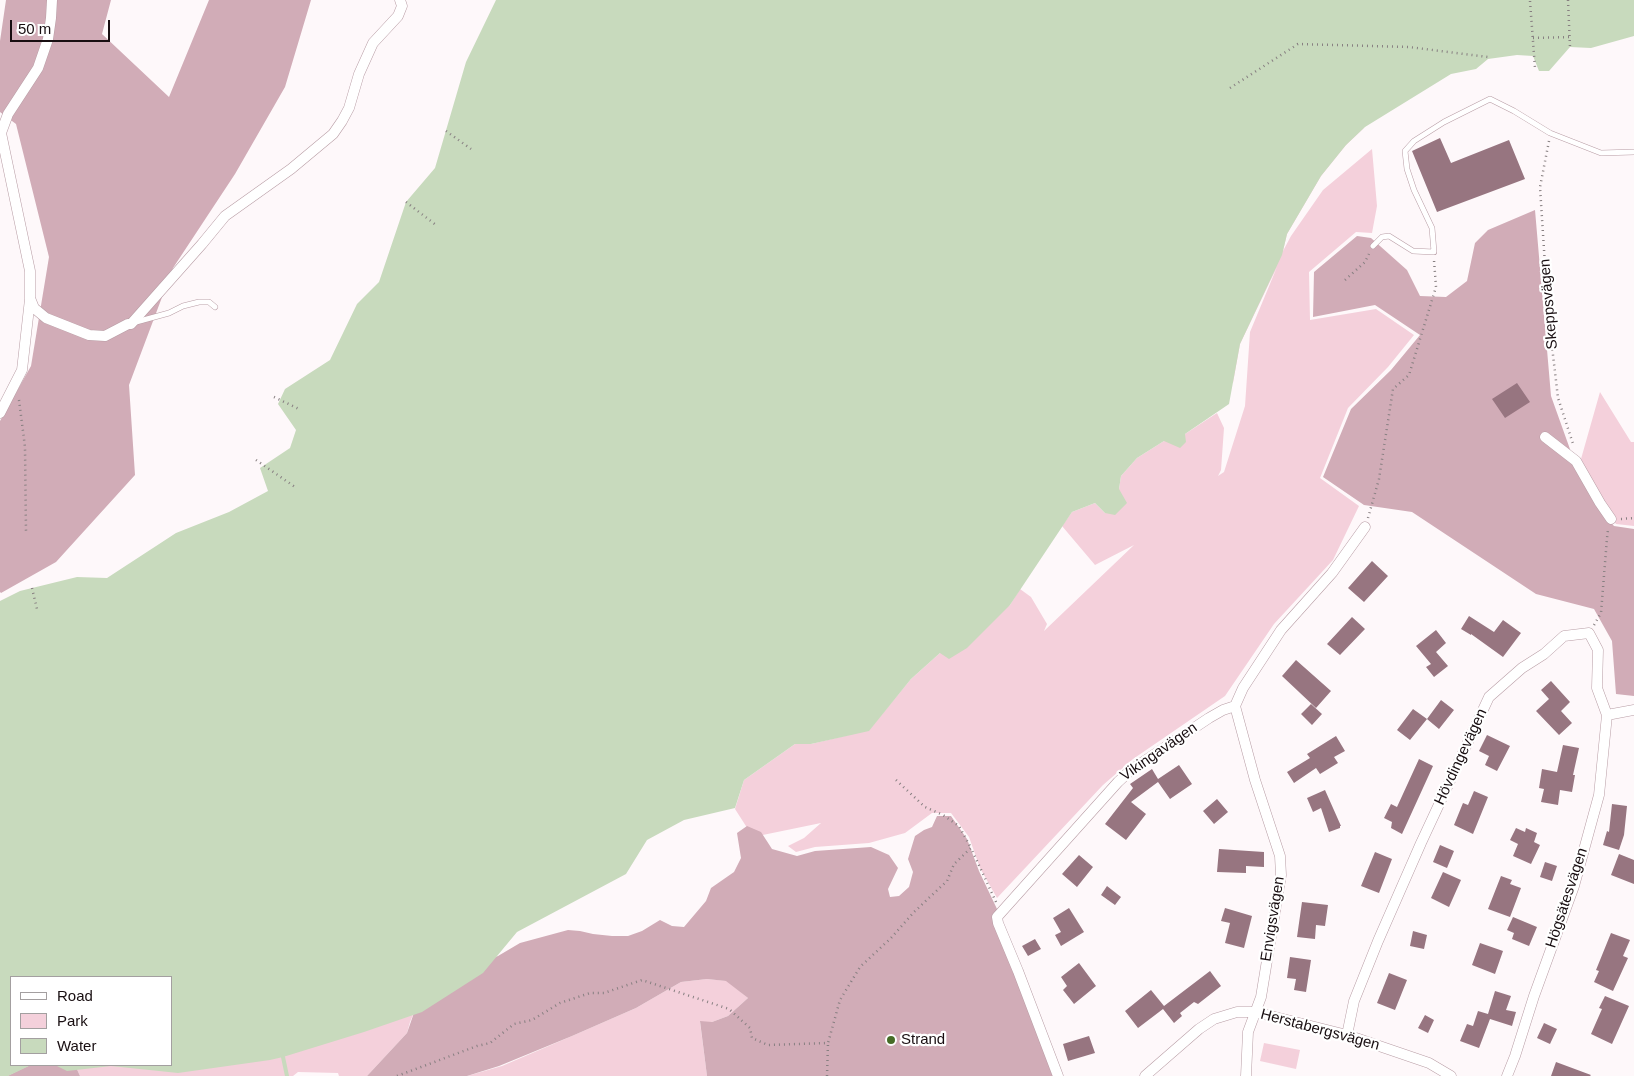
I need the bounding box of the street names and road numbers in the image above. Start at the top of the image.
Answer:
street label: Skeppsvägen [1536,258,1562,350]
street label: Hövdingevägen [1431,706,1491,808]
street label: Vikingavägen [1117,719,1201,785]
street label: Högsätesvägen [1542,846,1592,950]
street label: Envigsvägen [1257,875,1289,963]
street label: Herstabergsvägen [1258,1005,1382,1055]

